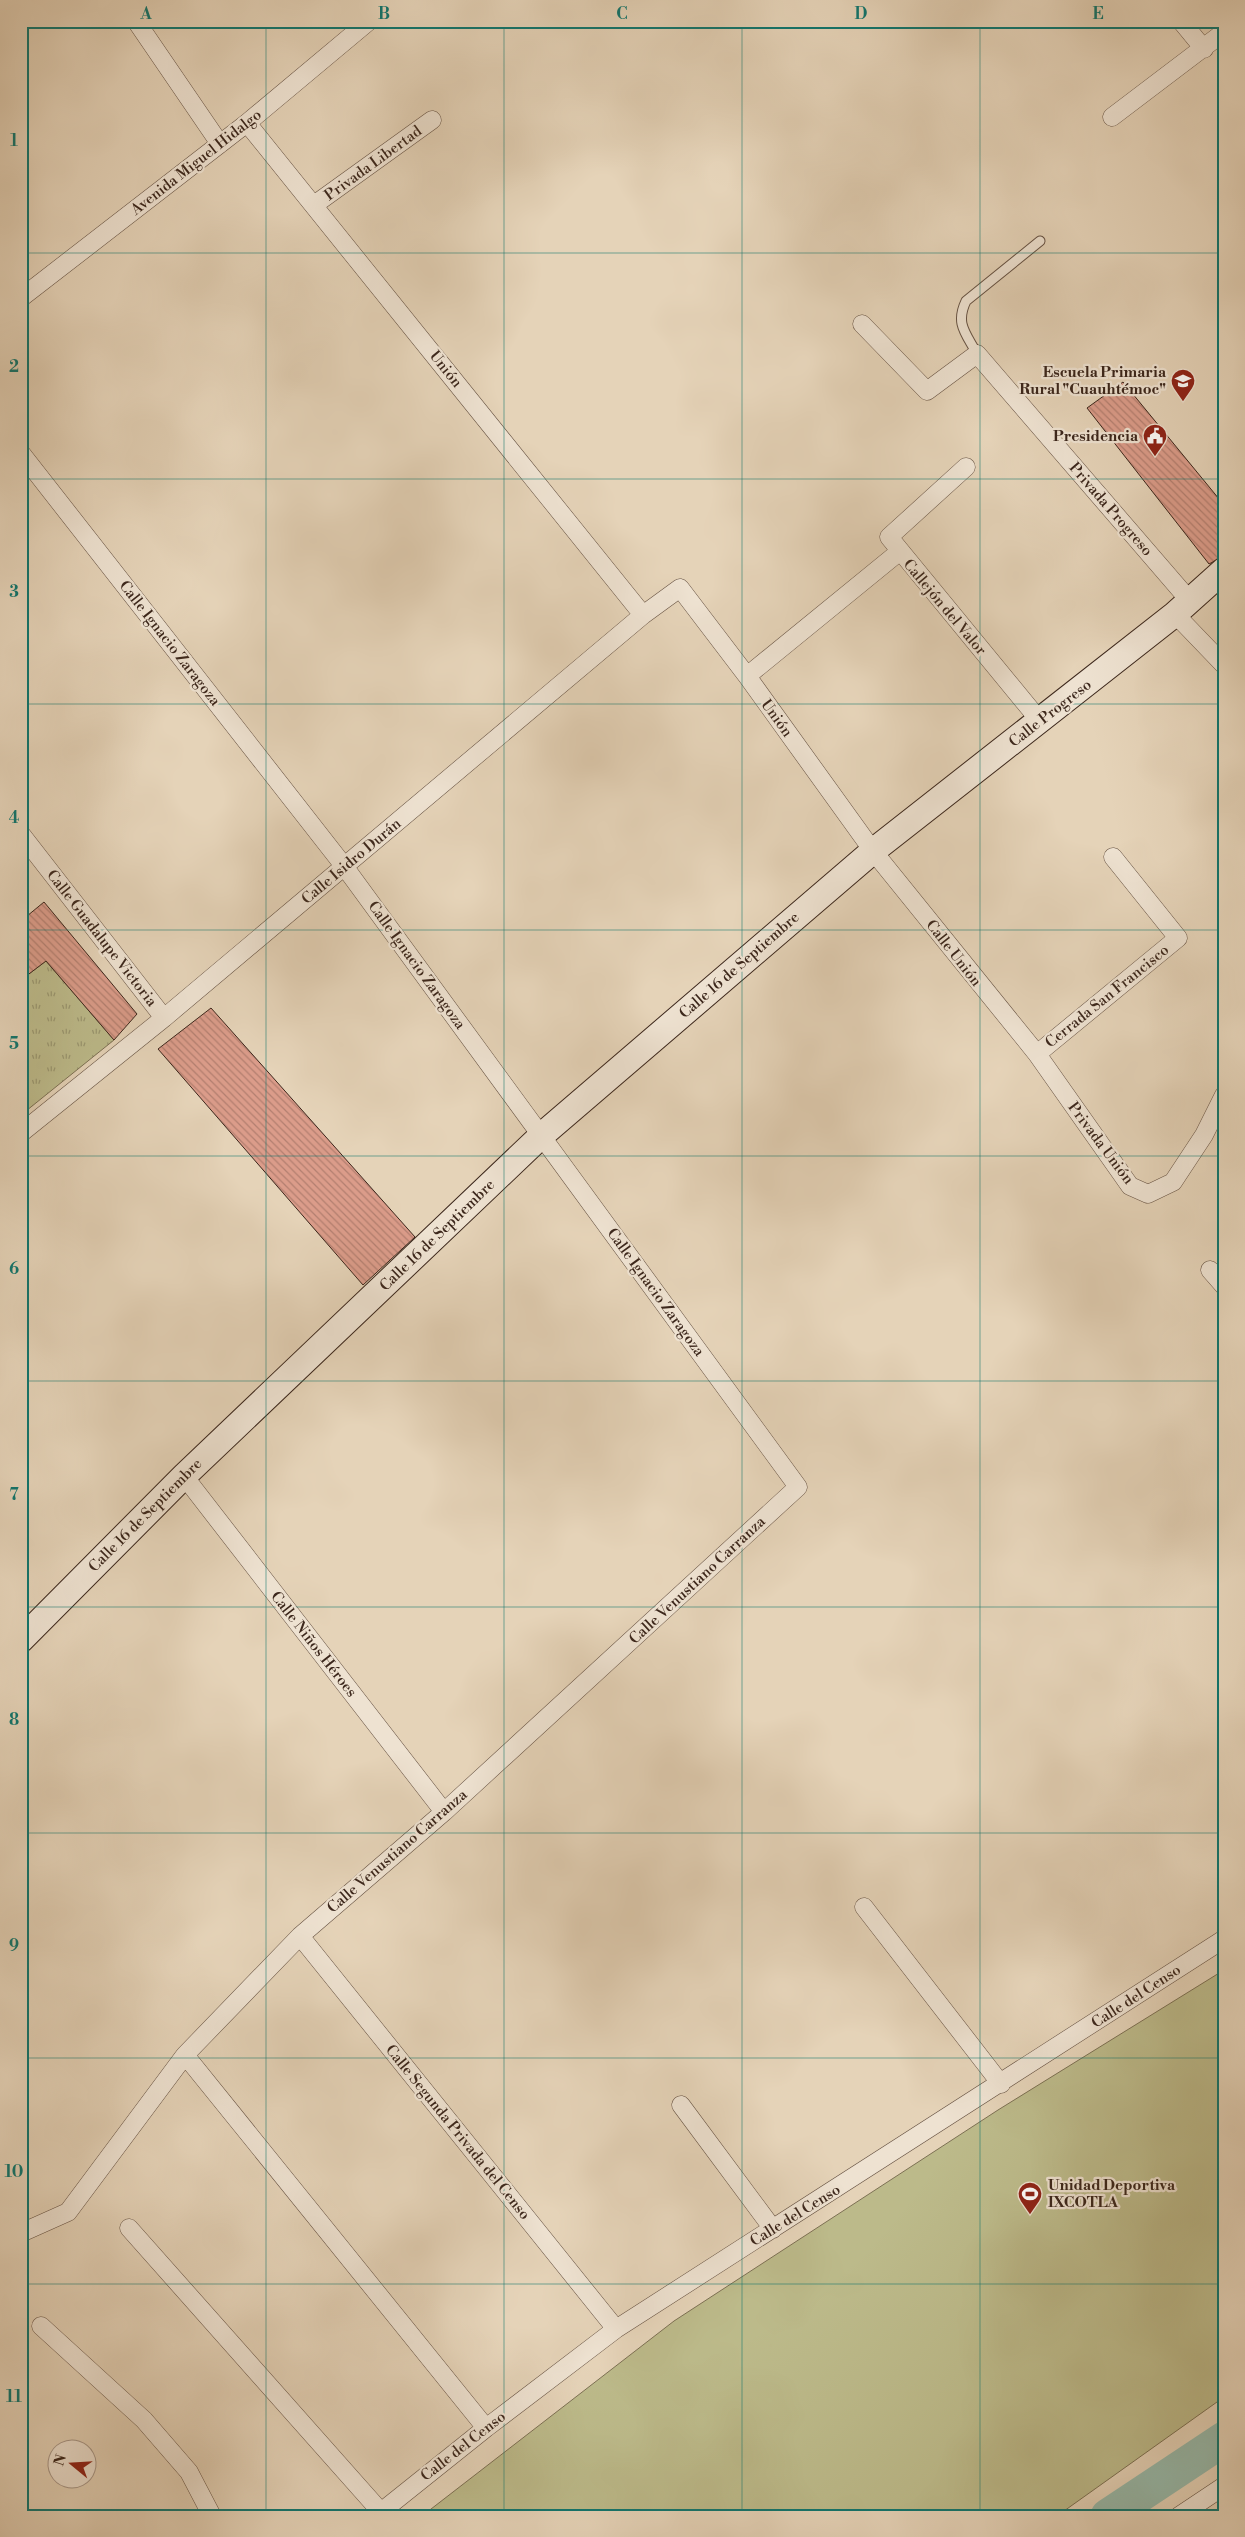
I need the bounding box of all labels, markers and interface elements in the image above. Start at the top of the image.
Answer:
text: A [139,4,152,24]
text: B [378,4,390,24]
text: C [616,4,628,24]
text: D [855,4,868,24]
text: E [1092,4,1104,24]
street label: Avenida Miguel Hidalgo [126,105,266,220]
street label: Privada Libertad [321,121,426,205]
text: 1 [10,131,18,151]
street label: Unión [425,347,466,392]
text: 2 [9,357,19,377]
place label: Escuela Primaria Rural "Cuauhtémoc" [1019,363,1167,399]
school or university icon: Escuela Primaria Rural "Cuauhtémoc" [1170,368,1196,402]
public building icon: Presidencia [1142,423,1168,457]
place label: Presidencia [1053,427,1139,446]
street label: Privada Progreso [1065,458,1157,560]
street label: Callejón del Valor [899,555,991,660]
street label: Calle Ignacio Zaragoza [115,577,225,710]
text: 3 [9,582,19,602]
street label: Calle Progreso [1005,675,1095,752]
street label: Unión [757,696,797,741]
text: 4 [9,808,20,828]
street label: Calle Isidro Durán [298,814,405,909]
street label: Calle Guadalupe Victoria [42,866,161,1011]
street label: Calle Ignacio Zaragoza [364,897,470,1033]
street label: Calle 16 de Septiembre [675,908,803,1023]
street label: Calle Unión [922,916,986,990]
street label: Cerrada San Francisco [1042,941,1173,1052]
text: 5 [9,1034,19,1054]
street label: Privada Unión [1063,1098,1138,1188]
street label: Calle 16 de Septiembre [376,1175,499,1295]
street label: Calle Ignacio Zaragoza [603,1224,709,1360]
text: 6 [9,1259,19,1279]
street label: Calle 16 de Septiembre [85,1455,206,1576]
text: 7 [9,1485,19,1505]
street label: Calle Venustiano Carranza [625,1512,770,1648]
street label: Calle Niños Héroes [266,1588,361,1701]
text: 8 [9,1710,19,1730]
street label: Calle Venustiano Carranza [323,1785,472,1917]
text: 9 [9,1936,19,1956]
street label: Calle del Censo [1088,1960,1185,2032]
street label: Calle Segunda Privada del Censo [381,2041,534,2224]
text: 10 [5,2162,23,2182]
place label: Unidad Deportiva IXCOTLA [1048,2176,1176,2212]
street label: Calle del Censo [747,2180,844,2251]
sports icon: Unidad Deportiva IXCOTLA [1017,2181,1043,2215]
text: 11 [6,2387,22,2407]
street label: Calle del Censo [417,2407,510,2486]
north arrow [48,2440,98,2490]
text: N [50,2452,71,2468]

